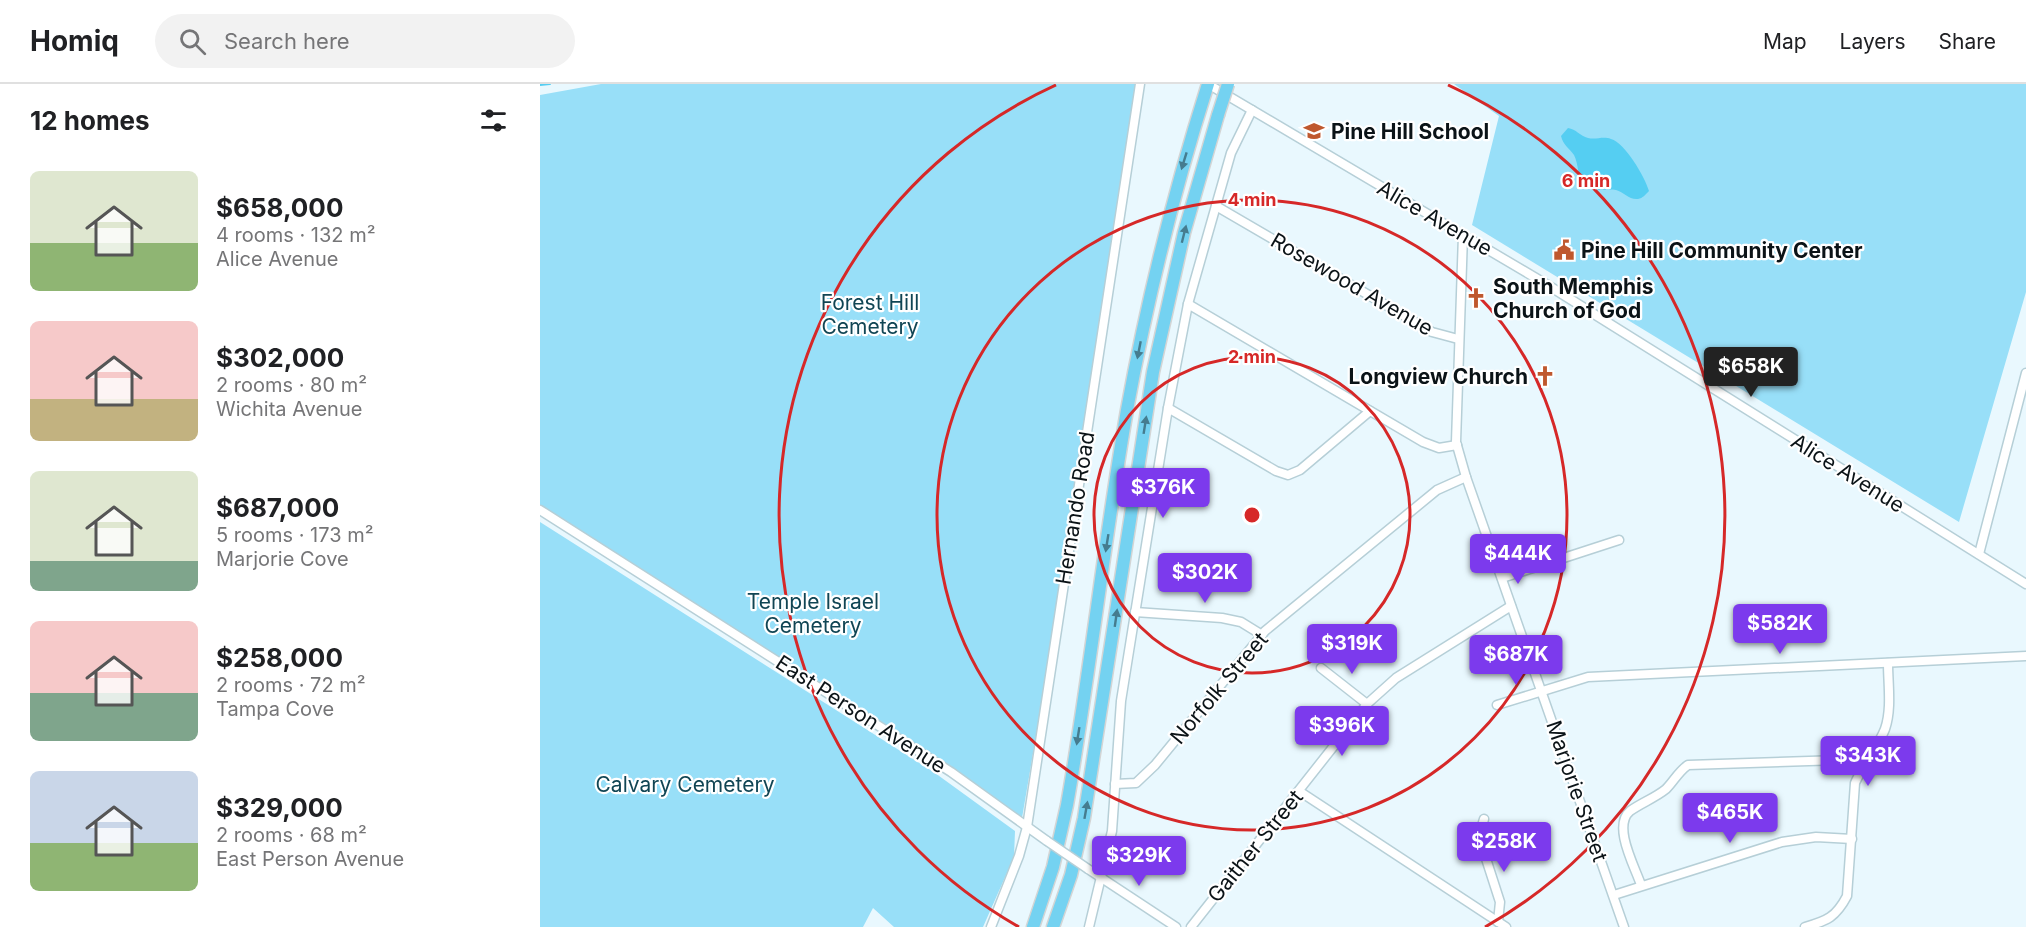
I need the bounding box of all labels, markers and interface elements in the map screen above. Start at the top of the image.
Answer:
search box [155,14,575,68]
text: Homiq [30,24,119,58]
icon: search [176,25,209,58]
text: Search here [224,28,350,54]
text: Map [1763,29,1807,54]
text: Layers [1840,29,1906,54]
text: Share [1939,29,1996,54]
icon: filters [477,104,510,137]
text: 12 homes [30,105,150,136]
school or university icon: Pine Hill School [1302,119,1326,143]
place label: Pine Hill School [1331,119,1489,144]
one-way arrow [1179,152,1188,170]
text: 6 min [1562,170,1610,191]
street label: Alice Avenue [1373,175,1497,261]
text: 4 min [1228,189,1276,210]
text: $658,000 [216,192,343,223]
icon: home [78,195,150,267]
text: 4 rooms · 132 m² [216,223,375,247]
one-way arrow [1180,225,1190,243]
street label: Rosewood Avenue [1266,227,1438,341]
public building icon: Pine Hill Community Center [1552,238,1576,262]
place label: Pine Hill Community Center [1581,238,1863,263]
text: Alice Avenue [216,247,338,271]
place label: South Memphis Church of God [1493,274,1654,323]
church icon: South Memphis Church of God [1464,286,1488,310]
park label: Forest Hill Cemetery [821,290,919,339]
one-way arrow [1134,341,1143,360]
text: $302,000 [216,342,344,373]
icon: home [78,345,150,417]
text: 2 min [1228,346,1276,367]
pin: $658K [1709,347,1793,398]
text: $658K [1718,354,1784,378]
place label: Longview Church [1348,364,1528,389]
church icon: Longview Church [1533,364,1557,388]
text: 2 rooms · 80 m² [216,373,367,397]
text: Wichita Avenue [216,397,362,421]
one-way arrow [1140,415,1149,434]
street label: Alice Avenue [1787,428,1909,518]
street label: Hernando Road [1051,430,1099,586]
pin: $376K [1121,468,1205,519]
text: $376K [1131,475,1195,499]
text: $687,000 [216,492,339,523]
icon: home [78,495,150,567]
centre of rings [1242,505,1262,525]
text: 5 rooms · 173 m² [216,523,374,547]
one-way arrow [1103,533,1112,552]
pin: $444K [1476,534,1560,585]
text: $444K [1484,541,1552,565]
text: Marjorie Cove [216,547,349,571]
pin: $302K [1163,553,1247,604]
text: $302K [1172,560,1238,584]
park label: Temple Israel Cemetery [747,589,879,638]
pin: $582K [1738,604,1822,655]
one-way arrow [1112,608,1121,627]
text: $582K [1747,611,1813,635]
pin: $319K [1310,624,1394,675]
street label: Norfolk Street [1165,627,1273,749]
text: $319K [1321,631,1383,655]
pin: $687K [1474,635,1558,686]
text: $258,000 [216,642,343,673]
text: $687K [1483,642,1549,666]
icon: home [78,645,150,717]
street label: East Person Avenue [771,650,951,778]
text: 2 rooms · 72 m² [216,673,366,697]
text: Tampa Cove [216,697,334,721]
pin: $396K [1300,706,1384,757]
text: $396K [1309,713,1375,737]
street label: Marjorie Street [1541,717,1613,865]
one-way arrow [1074,726,1083,745]
pin: $343K [1826,736,1910,787]
text: $343K [1835,743,1901,767]
park label: Calvary Cemetery [596,772,775,797]
street label: Gaither Street [1202,785,1308,907]
text: $329,000 [216,792,343,823]
pin: $465K [1688,793,1772,844]
icon: home [78,795,150,867]
text: $465K [1697,800,1763,824]
one-way arrow [1082,801,1091,820]
pin: $258K [1462,822,1546,873]
text: 2 rooms · 68 m² [216,823,367,847]
text: $258K [1471,829,1537,853]
pin: $329K [1097,836,1181,887]
text: $329K [1106,843,1172,867]
text: East Person Avenue [216,847,404,871]

